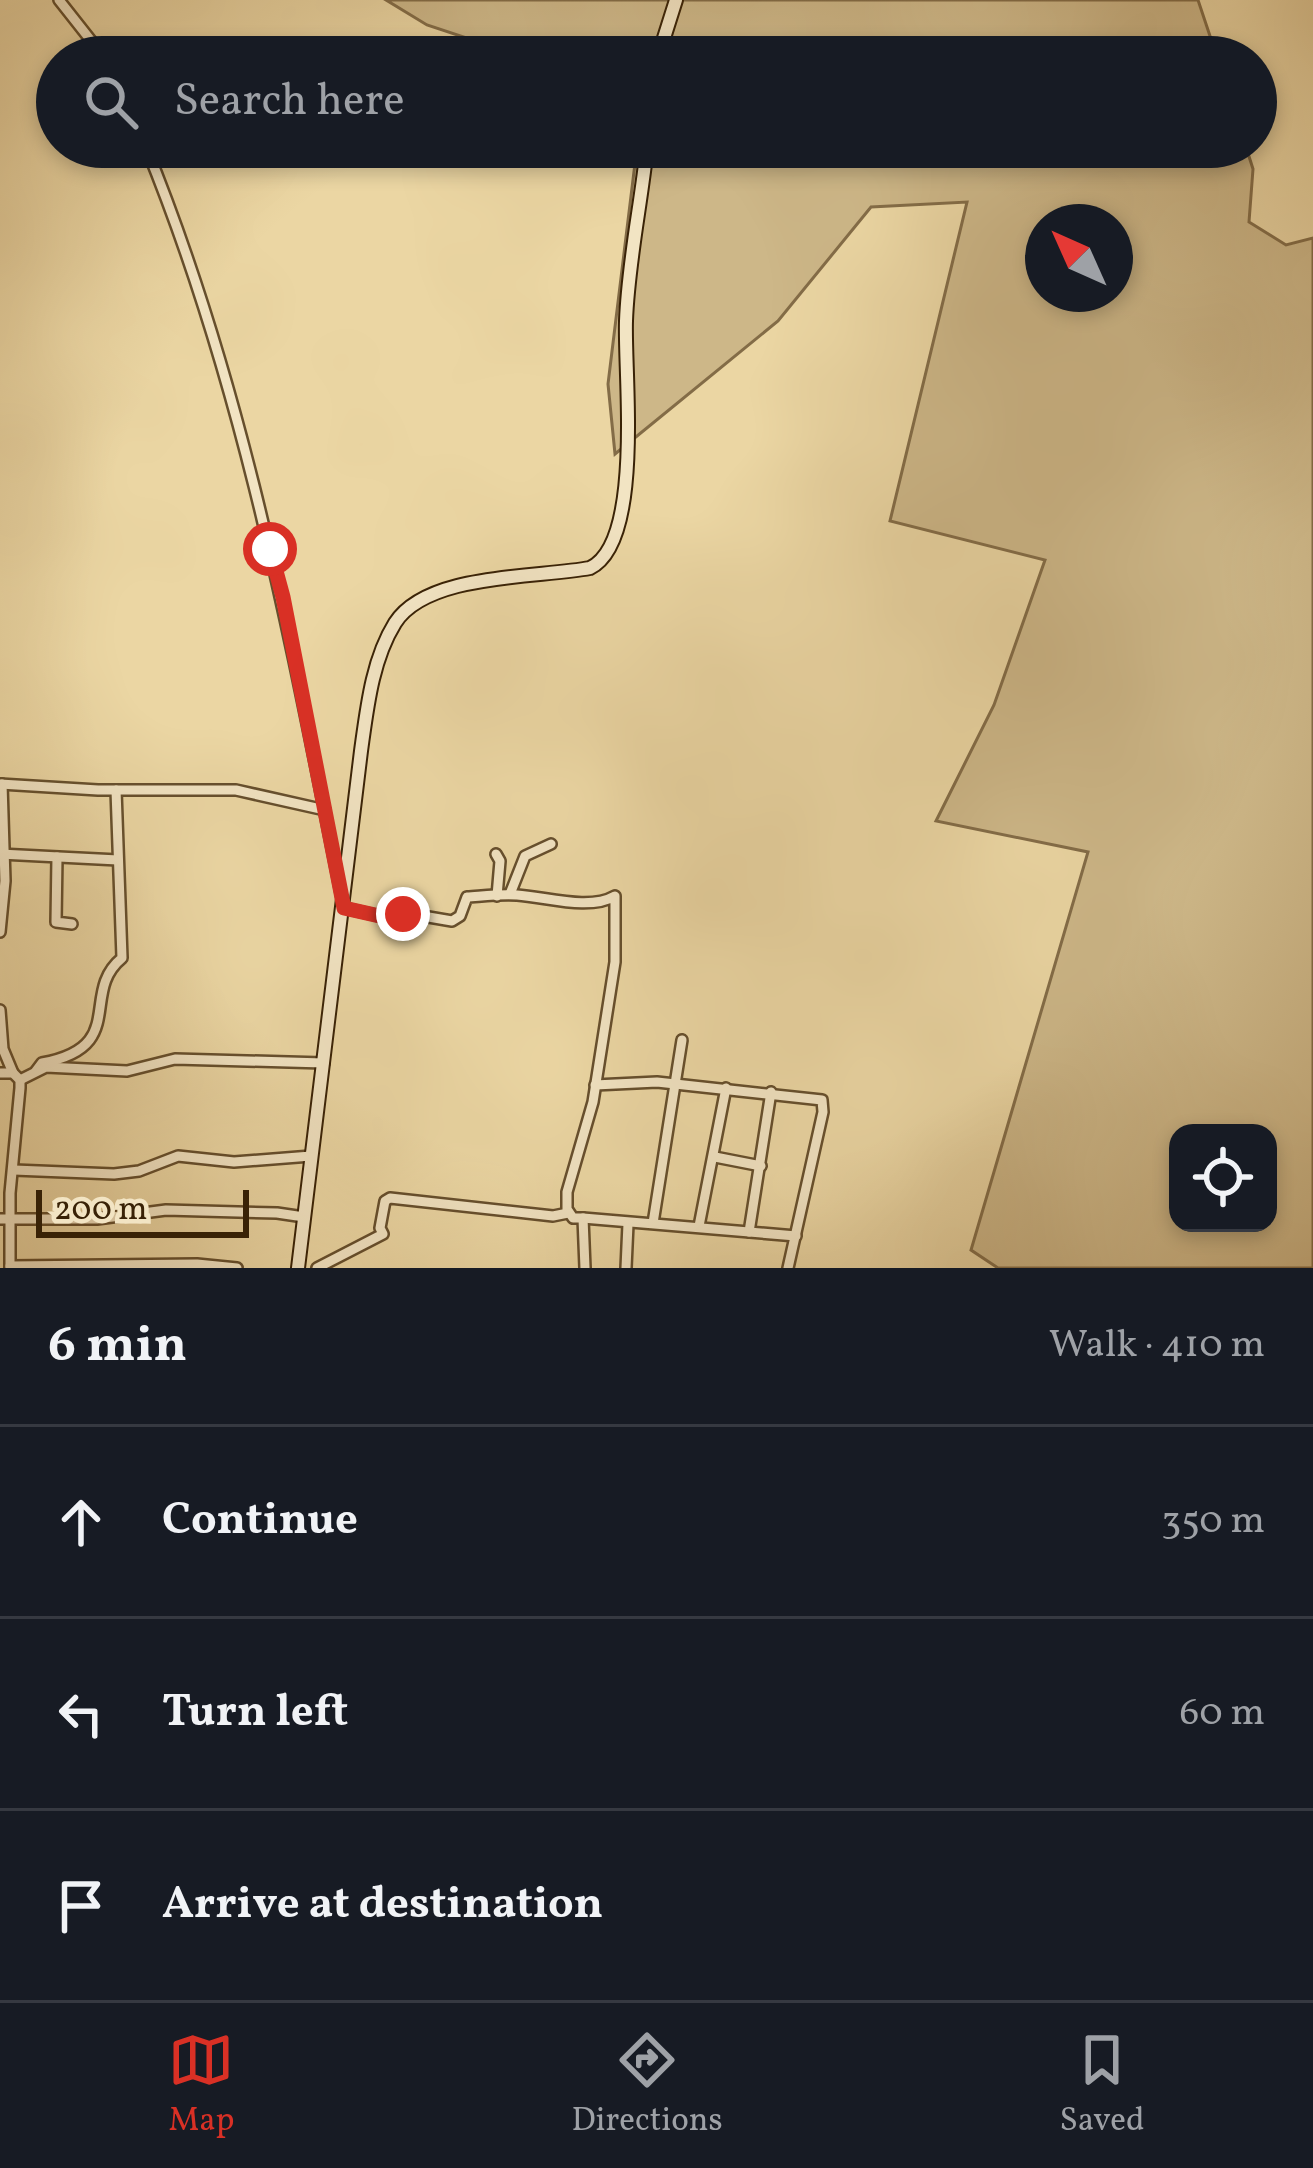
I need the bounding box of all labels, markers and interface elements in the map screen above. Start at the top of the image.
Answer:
search box [36,36,1277,168]
icon: search [78,69,144,135]
text: Search here [174,71,405,134]
north arrow [1025,204,1133,312]
route start [243,522,297,576]
route end [376,887,430,941]
map controls [1169,1124,1277,1232]
button: locate [1169,1124,1277,1232]
scale bar [36,1184,249,1237]
text: 200 m [54,1188,148,1234]
text: 6 min [48,1311,187,1382]
text: Walk · 410 m [1049,1319,1265,1373]
icon: ahead [48,1489,114,1555]
text: Continue [162,1490,358,1553]
text: 350 m [1161,1495,1265,1549]
icon: left [48,1681,114,1747]
text: Turn left [162,1682,348,1745]
text: 60 m [1180,1687,1265,1741]
icon: arrive [48,1873,114,1939]
text: Arrive at destination [162,1874,603,1937]
tab: Map [168,2027,235,2145]
tab: Directions [571,2027,723,2145]
tab: Saved [1060,2027,1145,2145]

